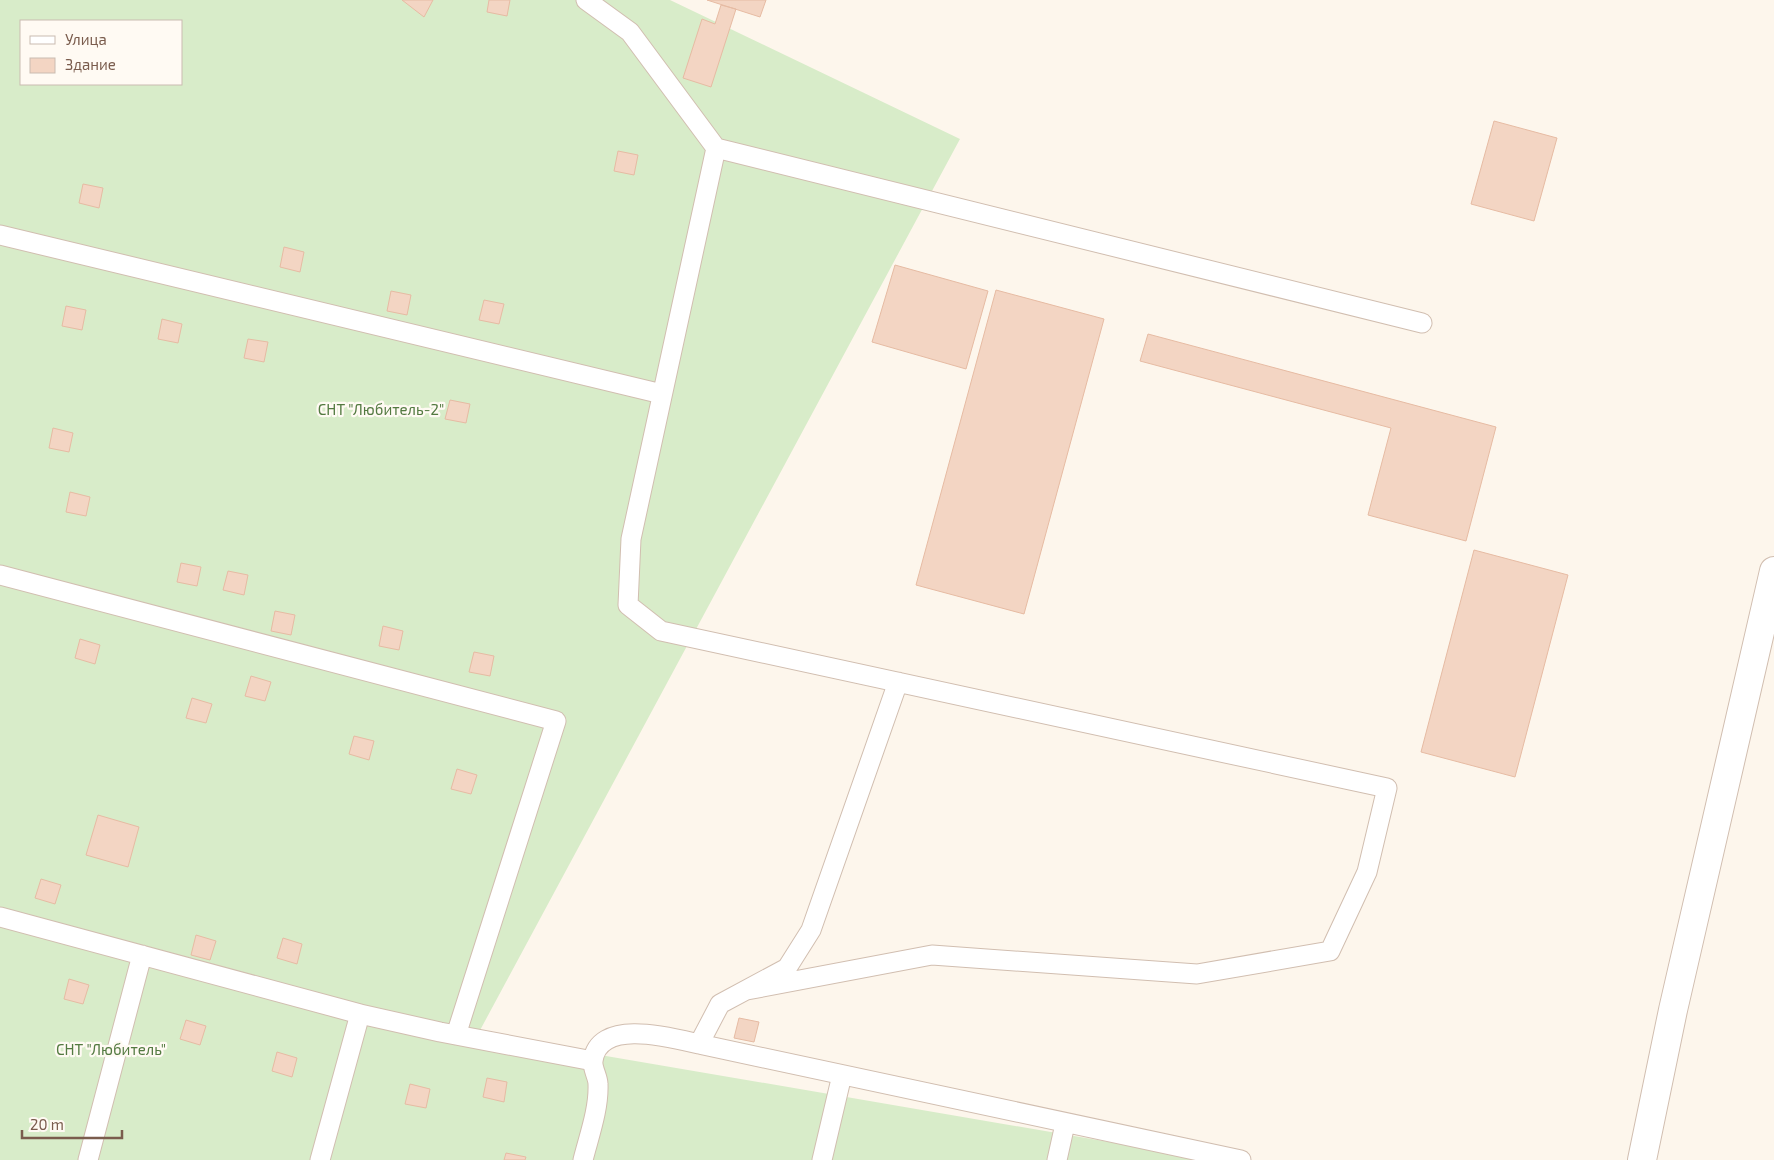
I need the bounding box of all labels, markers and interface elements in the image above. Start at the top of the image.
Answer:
legend [20,20,182,85]
text: Улица [65,30,107,48]
text: Здание [65,55,116,73]
park label: СНТ "Любитель-2" [318,400,444,418]
park label: СНТ "Любитель" [56,1040,166,1058]
scale bar [22,1108,122,1140]
text: 20 m [30,1115,64,1133]

